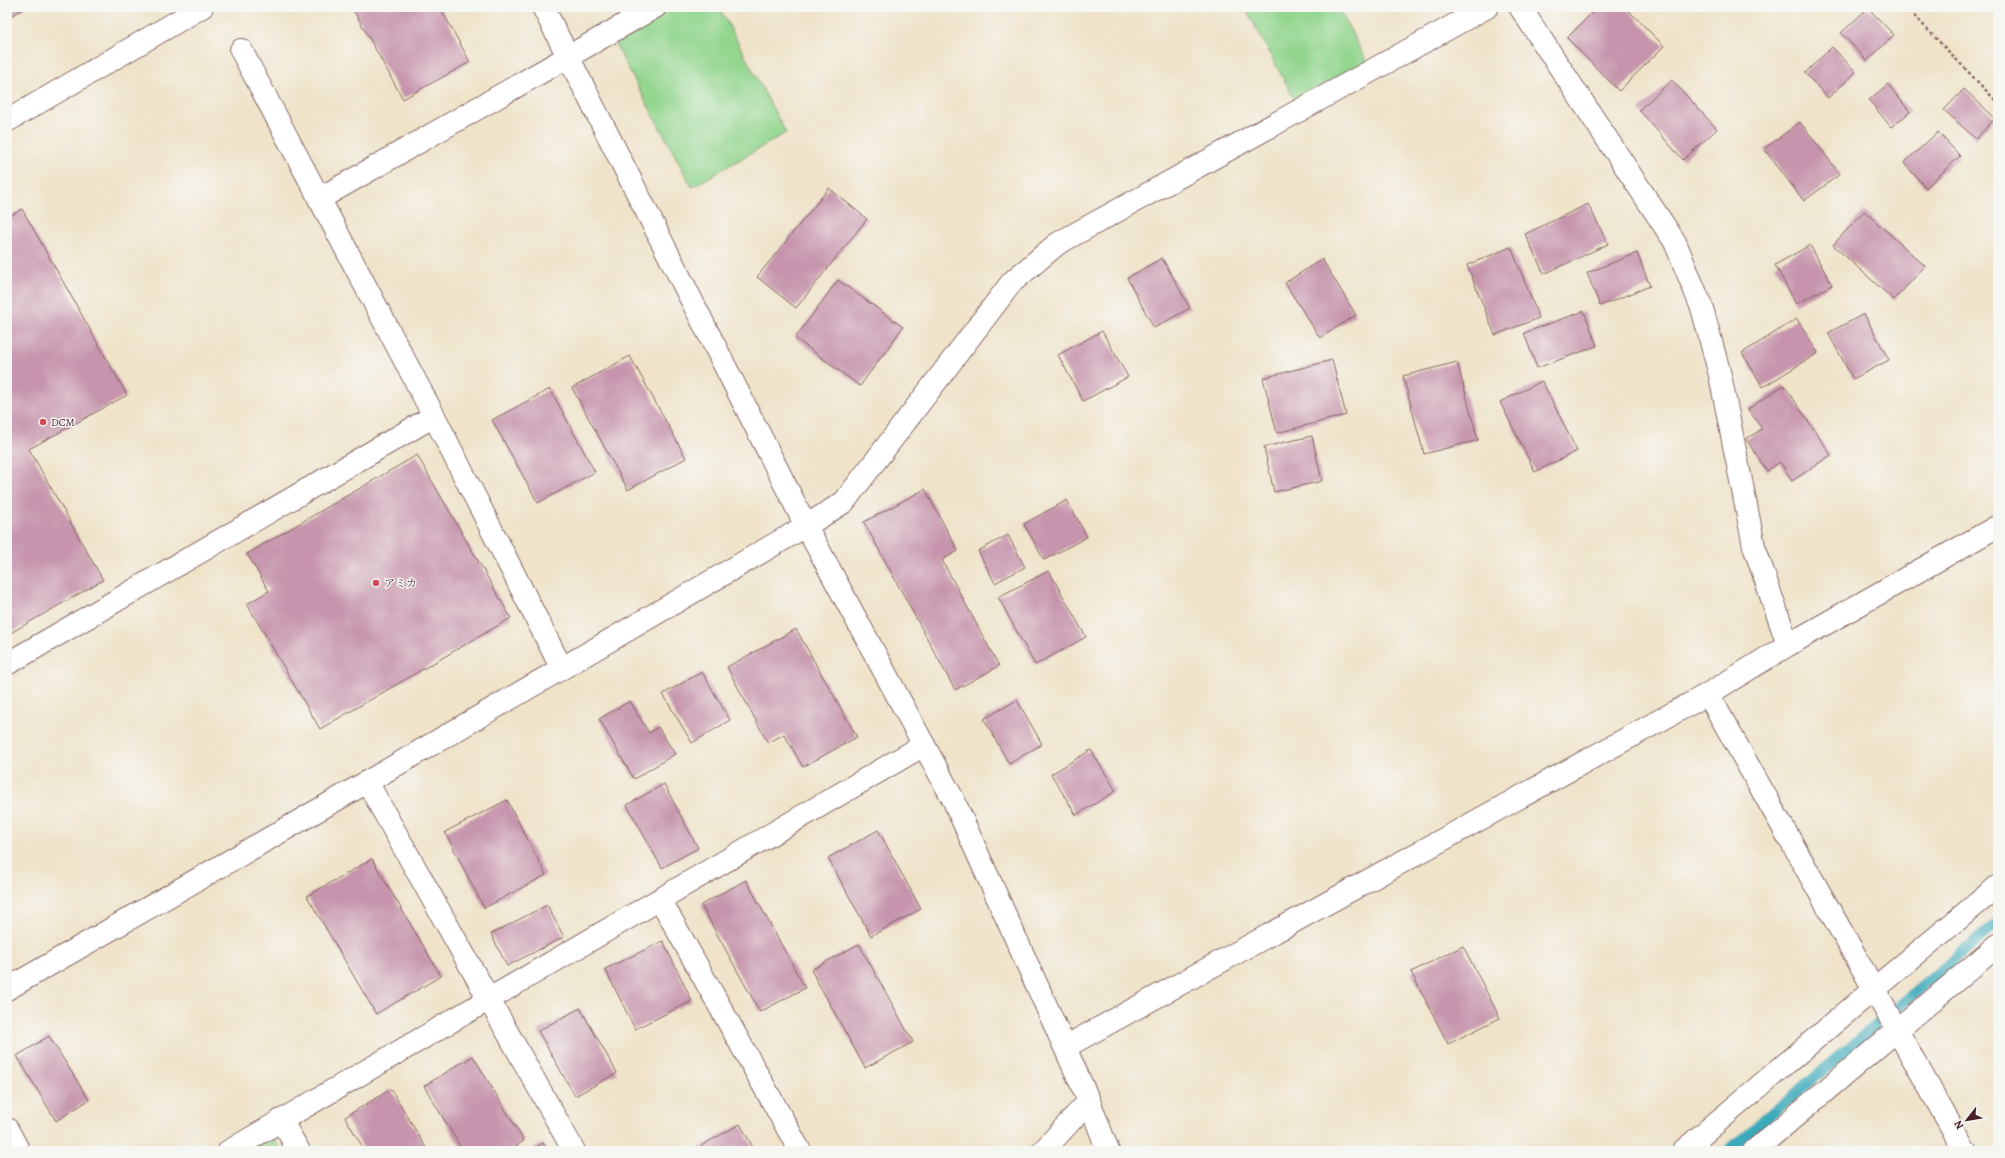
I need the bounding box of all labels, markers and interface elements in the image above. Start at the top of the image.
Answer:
place label: DCM [51,415,75,430]
marker: DCM [38,417,48,427]
place label: アミカ [384,576,417,591]
marker: アミカ [371,578,381,588]
north arrow [1947,1100,1987,1140]
text: N [1950,1118,1967,1132]

